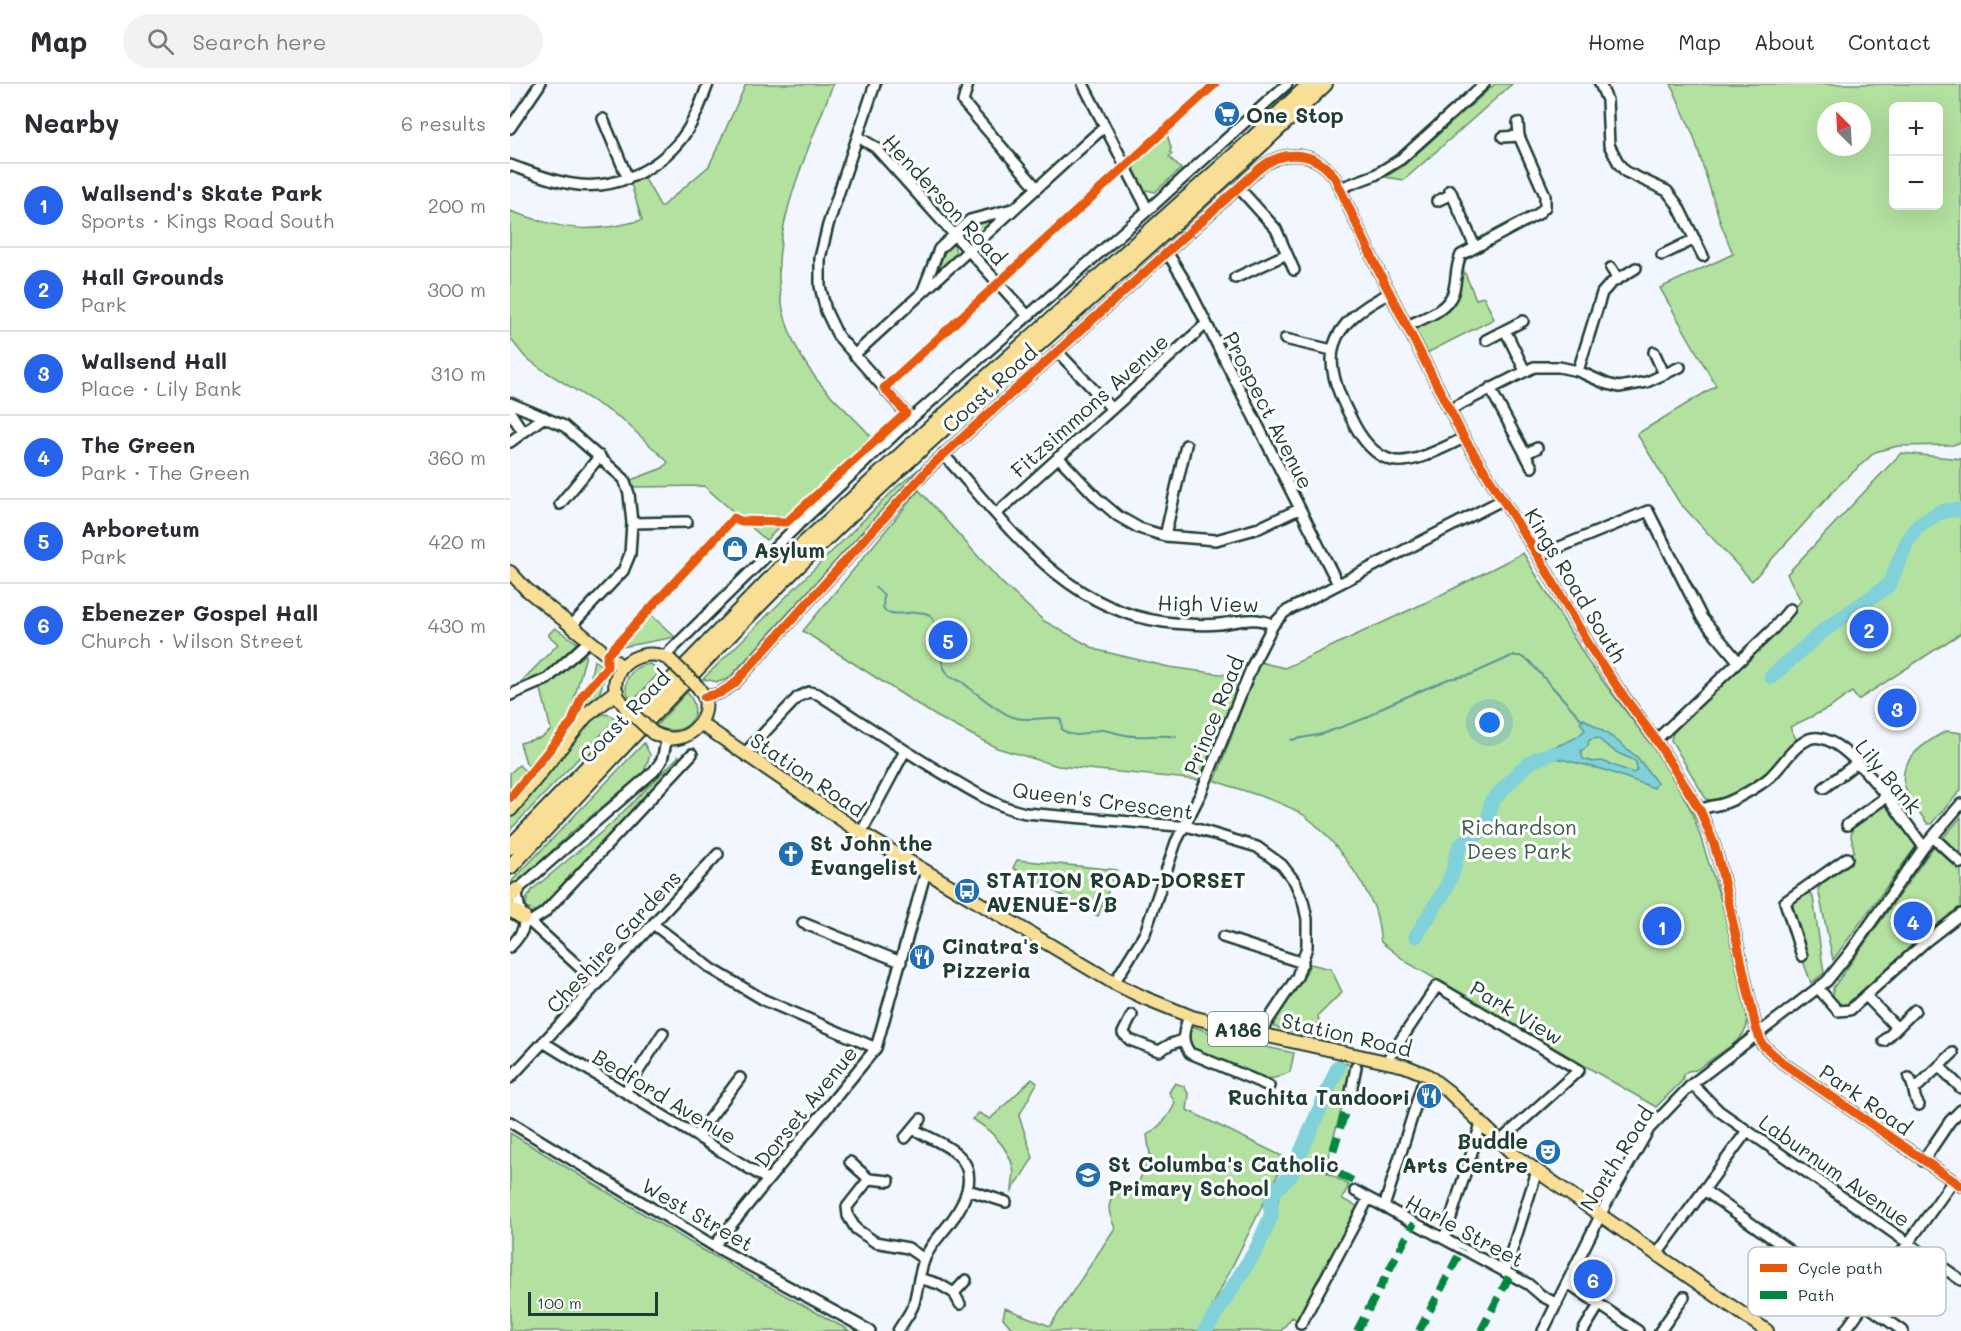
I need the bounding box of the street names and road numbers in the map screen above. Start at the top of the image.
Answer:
street label: Henderson Road [877,128,1013,270]
street label: Fitzsimmons Avenue [1005,327,1173,483]
street label: Prospect Avenue [1218,327,1320,493]
street label: Coast Road [936,338,1042,438]
street label: Kings Road South [1519,503,1633,667]
street label: High View [1157,589,1259,617]
street label: Prince Road [1177,652,1249,778]
street label: Coast Road [573,664,675,768]
street label: Station Road [745,726,871,822]
street label: Lily Bank [1850,733,1928,819]
street label: Queen's Crescent [1011,776,1195,824]
street label: Cheshire Gardens [540,864,686,1018]
street label: Park View [1466,974,1568,1050]
street label: Station Road [1279,1006,1415,1062]
road number: A186 [1208,1012,1268,1046]
street label: Dorset Avenue [748,1040,862,1172]
street label: Bedford Avenue [588,1042,742,1150]
street label: Park Road [1815,1057,1917,1141]
street label: North Road [1573,1101,1659,1215]
street label: Laburnum Avenue [1754,1108,1916,1232]
street label: West Street [637,1171,759,1257]
street label: Harle Street [1401,1187,1529,1273]

